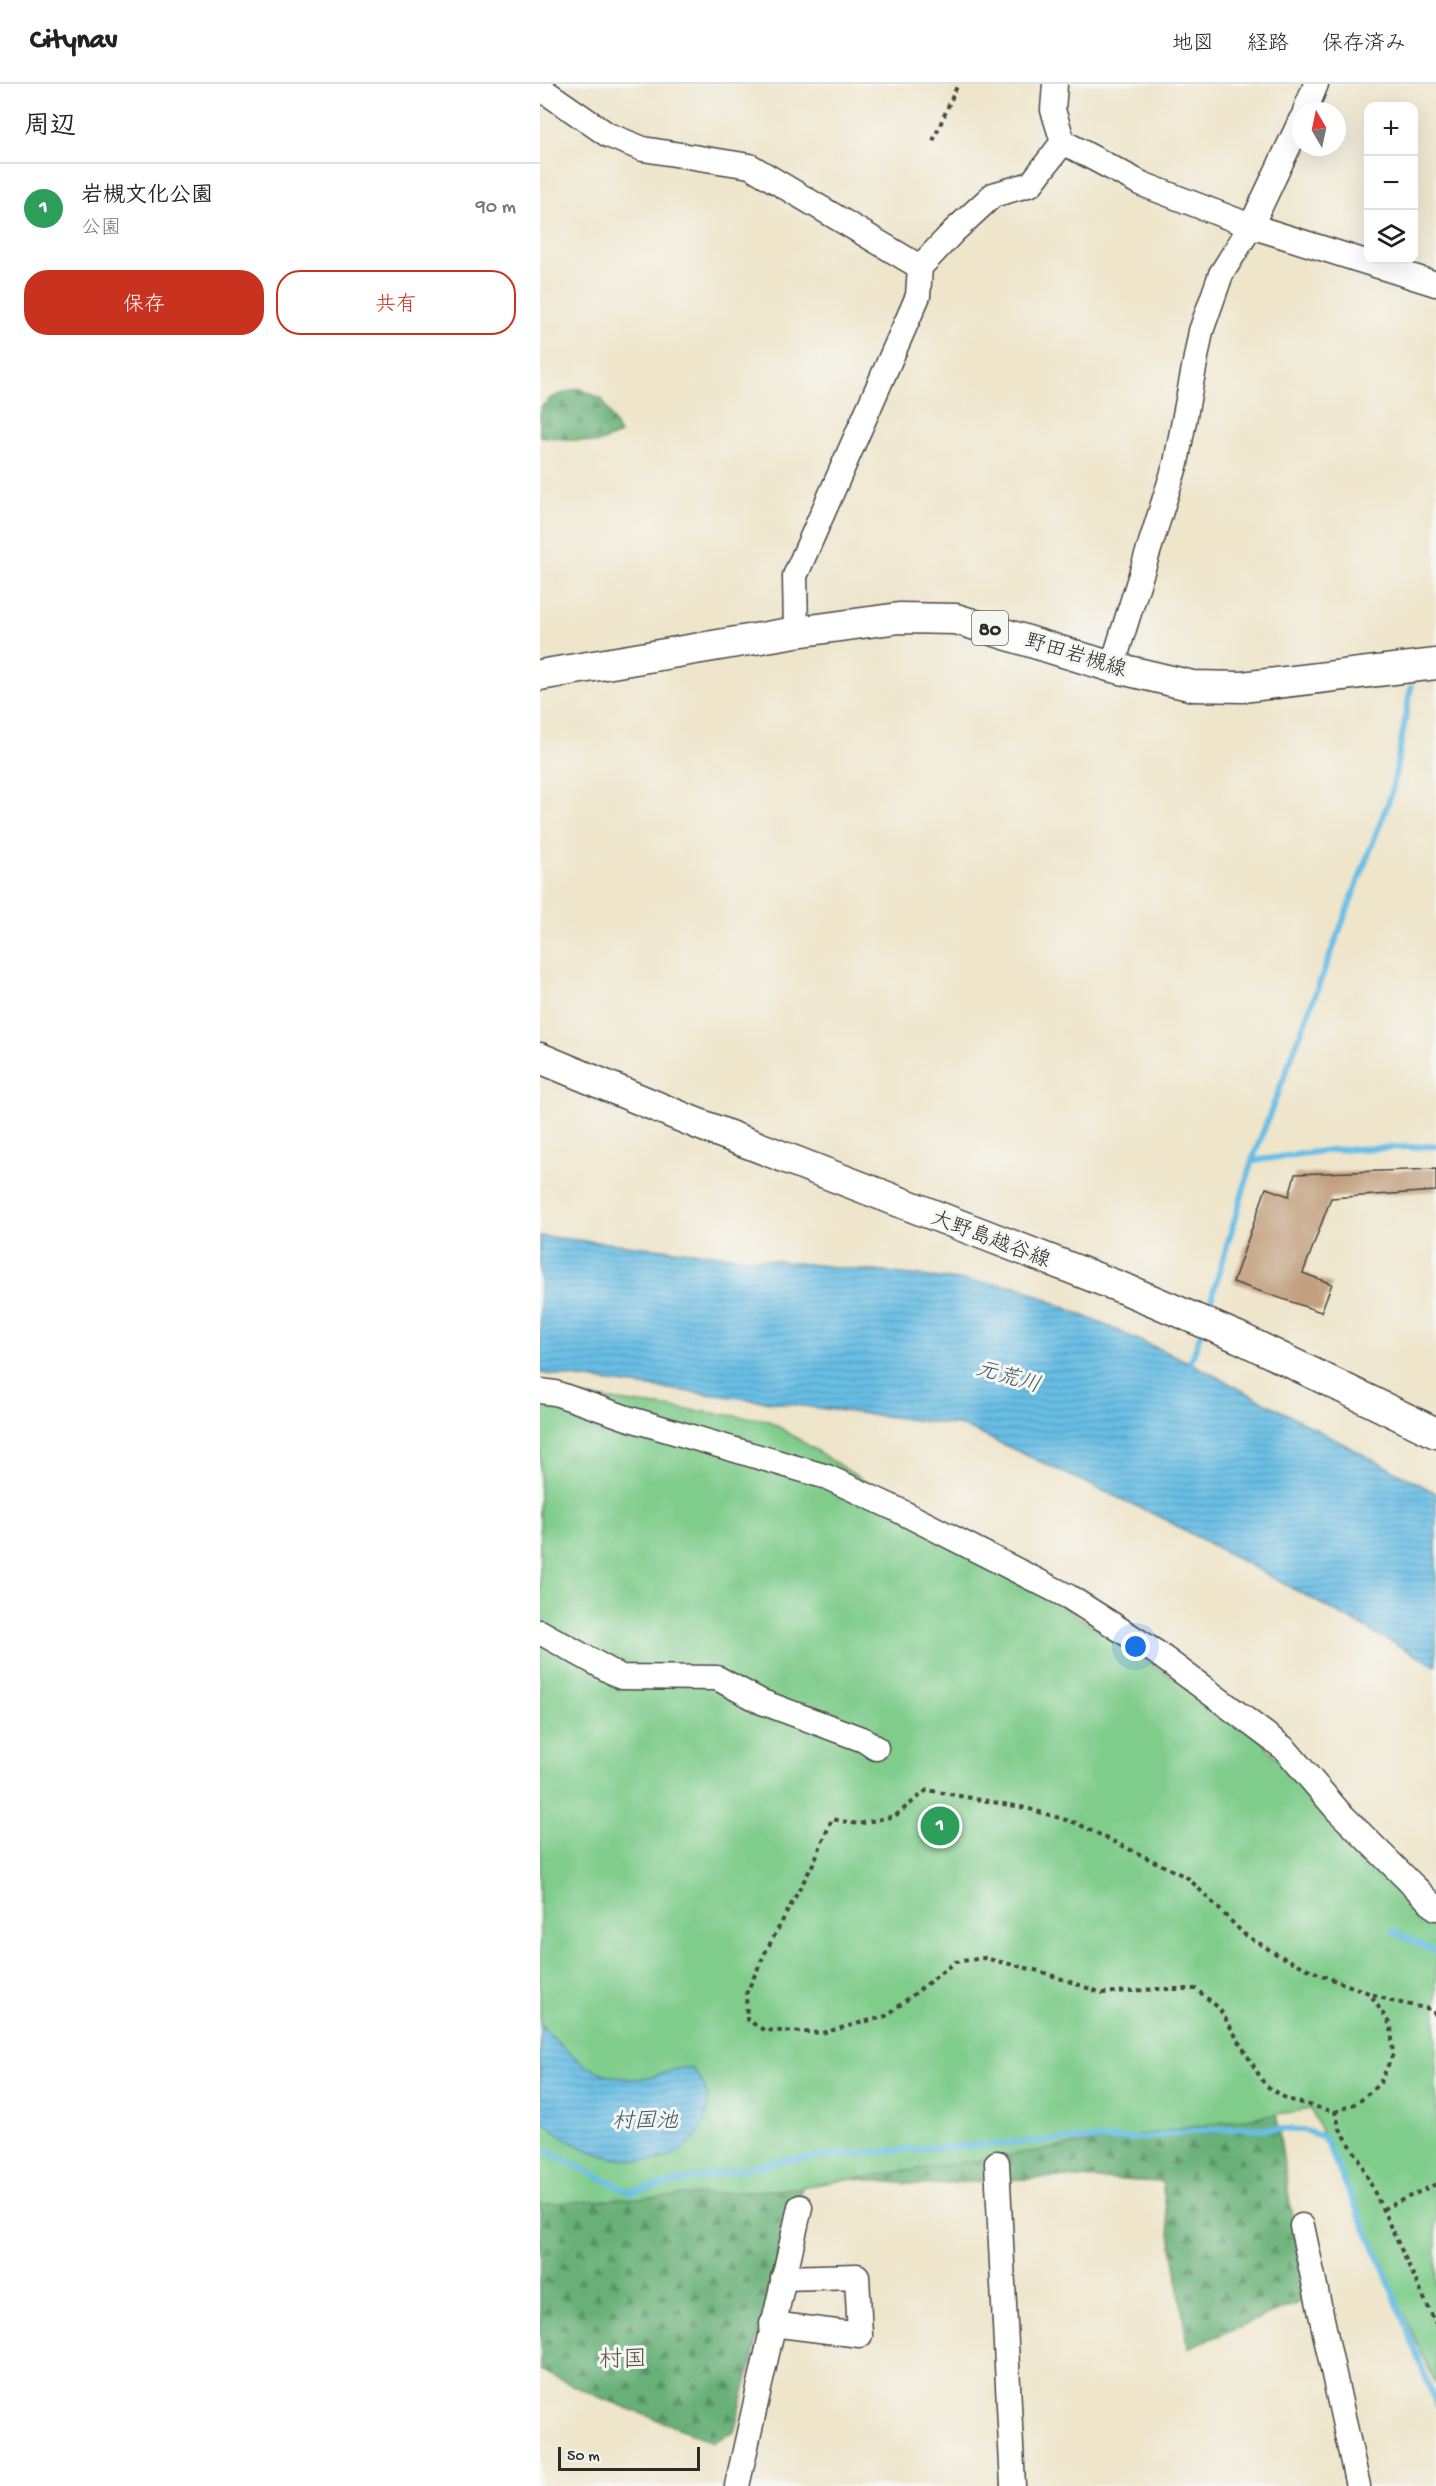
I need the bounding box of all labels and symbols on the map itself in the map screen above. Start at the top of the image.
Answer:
north arrow [1292,102,1346,156]
road number: 80 [972,611,1008,645]
street label: 野田岩槻線 [1021,629,1129,685]
street label: 大野島越谷線 [926,1206,1053,1276]
water label: 元荒川 [973,1356,1043,1400]
your location [1121,1632,1150,1661]
pin: 1 [920,1804,960,1848]
water label: 村国池 [612,2109,679,2136]
district label: 村国 [599,2347,647,2376]
scale bar [558,2444,700,2472]

